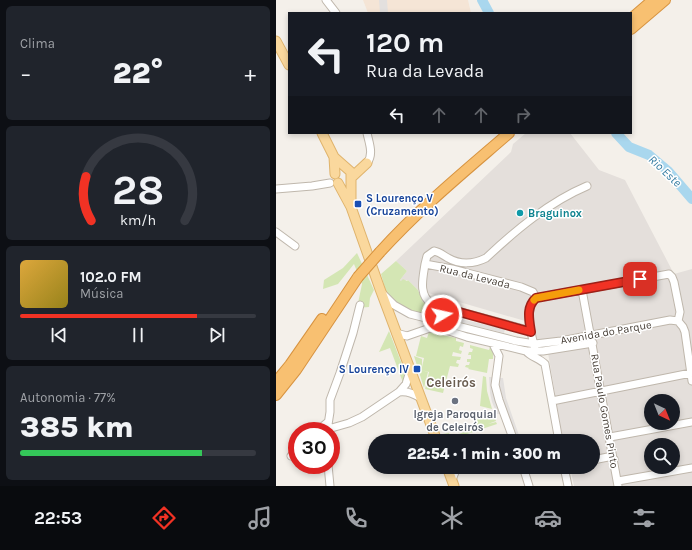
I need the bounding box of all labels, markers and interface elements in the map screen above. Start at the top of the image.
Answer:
text: 120 m [366,26,444,59]
icon: left [300,28,352,80]
text: Clima [20,36,55,51]
text: 22° [112,55,164,91]
text: Rua da Levada [366,60,484,82]
text: − [20,61,32,87]
text: + [244,61,256,87]
icon: left [386,104,408,126]
icon: ahead [428,104,450,126]
icon: ahead [470,104,492,126]
icon: right [512,104,534,126]
water label: Rio Este [646,152,685,190]
text: 28 [112,166,164,214]
place label: S Lourenço V (Cruzamento) [366,192,439,218]
marker: S Lourenço V (Cruzamento) [353,199,363,209]
place label: Braguinox [528,207,582,220]
marker: Braguinox [515,208,525,218]
text: km/h [120,212,156,229]
street label: Rua da Levada [438,261,511,292]
pin [623,262,657,296]
text: 102.0 FM [80,268,142,286]
icon: arrive [629,268,651,290]
text: Música [80,286,123,301]
position arrow [421,294,463,336]
street label: Avenida do Parque [559,318,653,347]
icon: previous [48,324,70,346]
icon: pause [127,324,149,346]
icon: next [206,324,228,346]
street label: Rua Paulo Gomes Pinto [588,353,621,469]
place label: S Lourenço IV [339,363,409,376]
marker: S Lourenço IV [412,364,422,374]
district label: Celeirós [426,375,476,390]
text: Autonomia · 77% [20,390,116,405]
north arrow [644,394,680,430]
map controls [644,394,680,474]
marker: Igreja Paroquial de Celeirós [450,396,460,406]
place label: Igreja Paroquial de Celeirós [413,408,497,434]
text: 385 km [20,409,134,445]
speed limit sign: 30 [288,422,340,474]
button: search [644,438,680,474]
text: 22:54 · 1 min · 300 m [407,445,561,463]
icon: directions [150,504,178,532]
icon: music [246,504,274,532]
icon: phone [342,504,370,532]
icon: climate [438,504,466,532]
icon: car [534,504,562,532]
icon: filters [630,504,658,532]
text: 22:53 [34,507,82,529]

